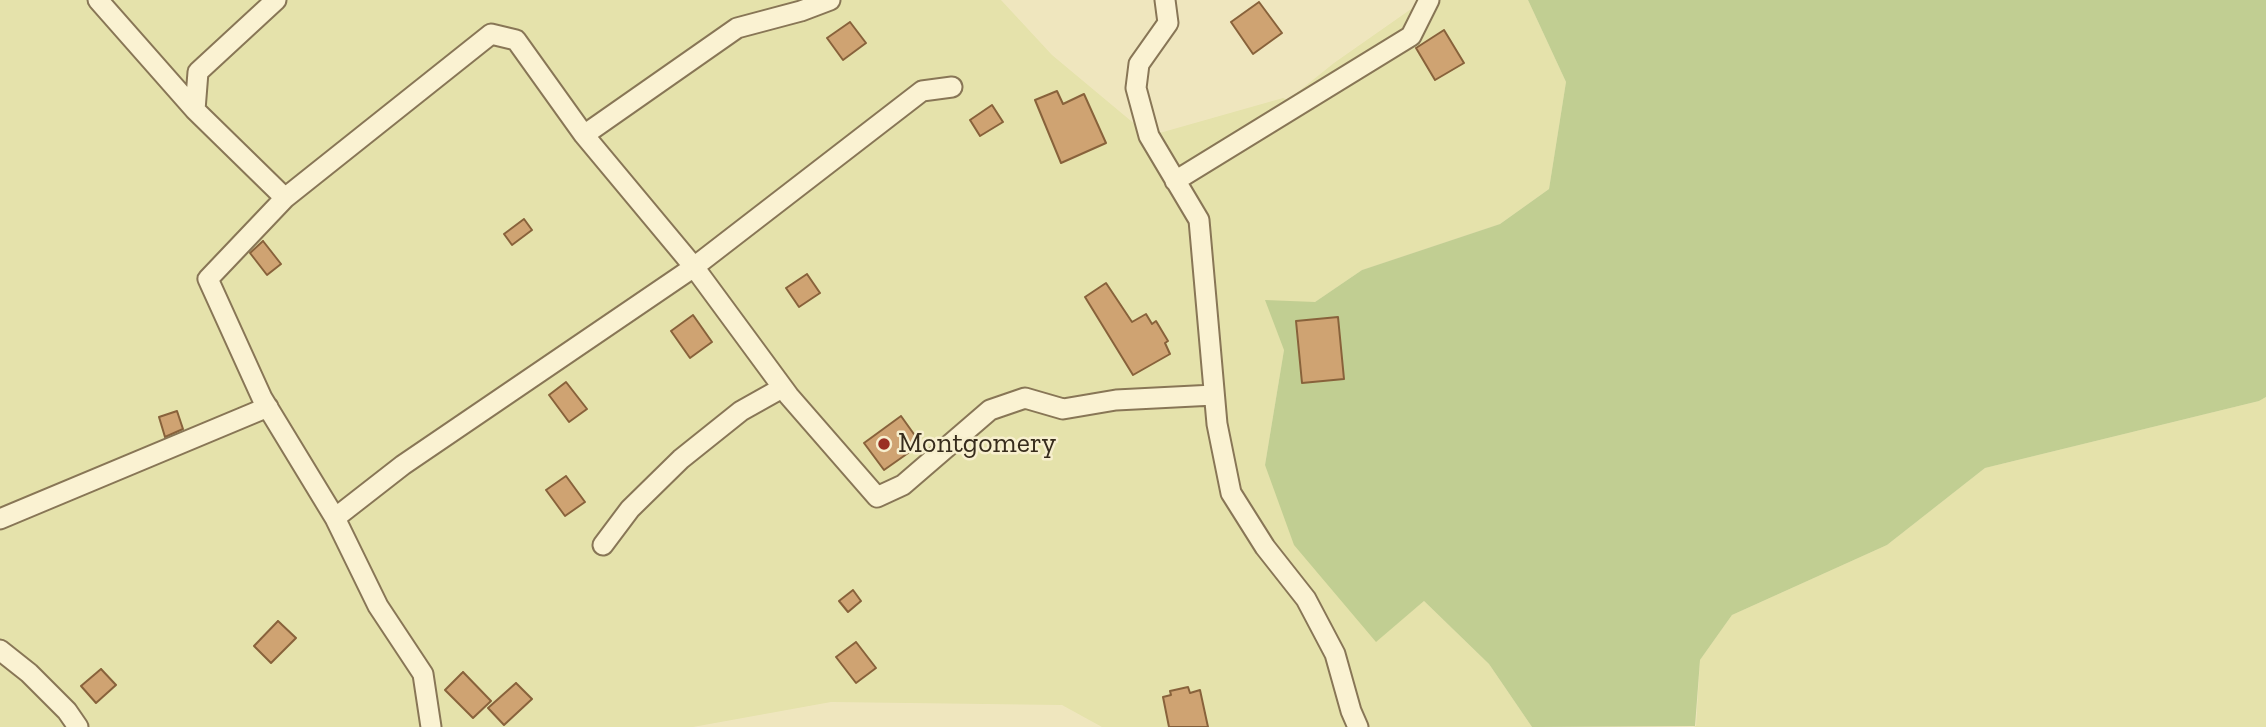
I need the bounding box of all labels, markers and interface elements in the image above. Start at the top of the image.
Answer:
place label: Montgomery [898,427,1056,461]
marker: Montgomery [876,436,892,452]

